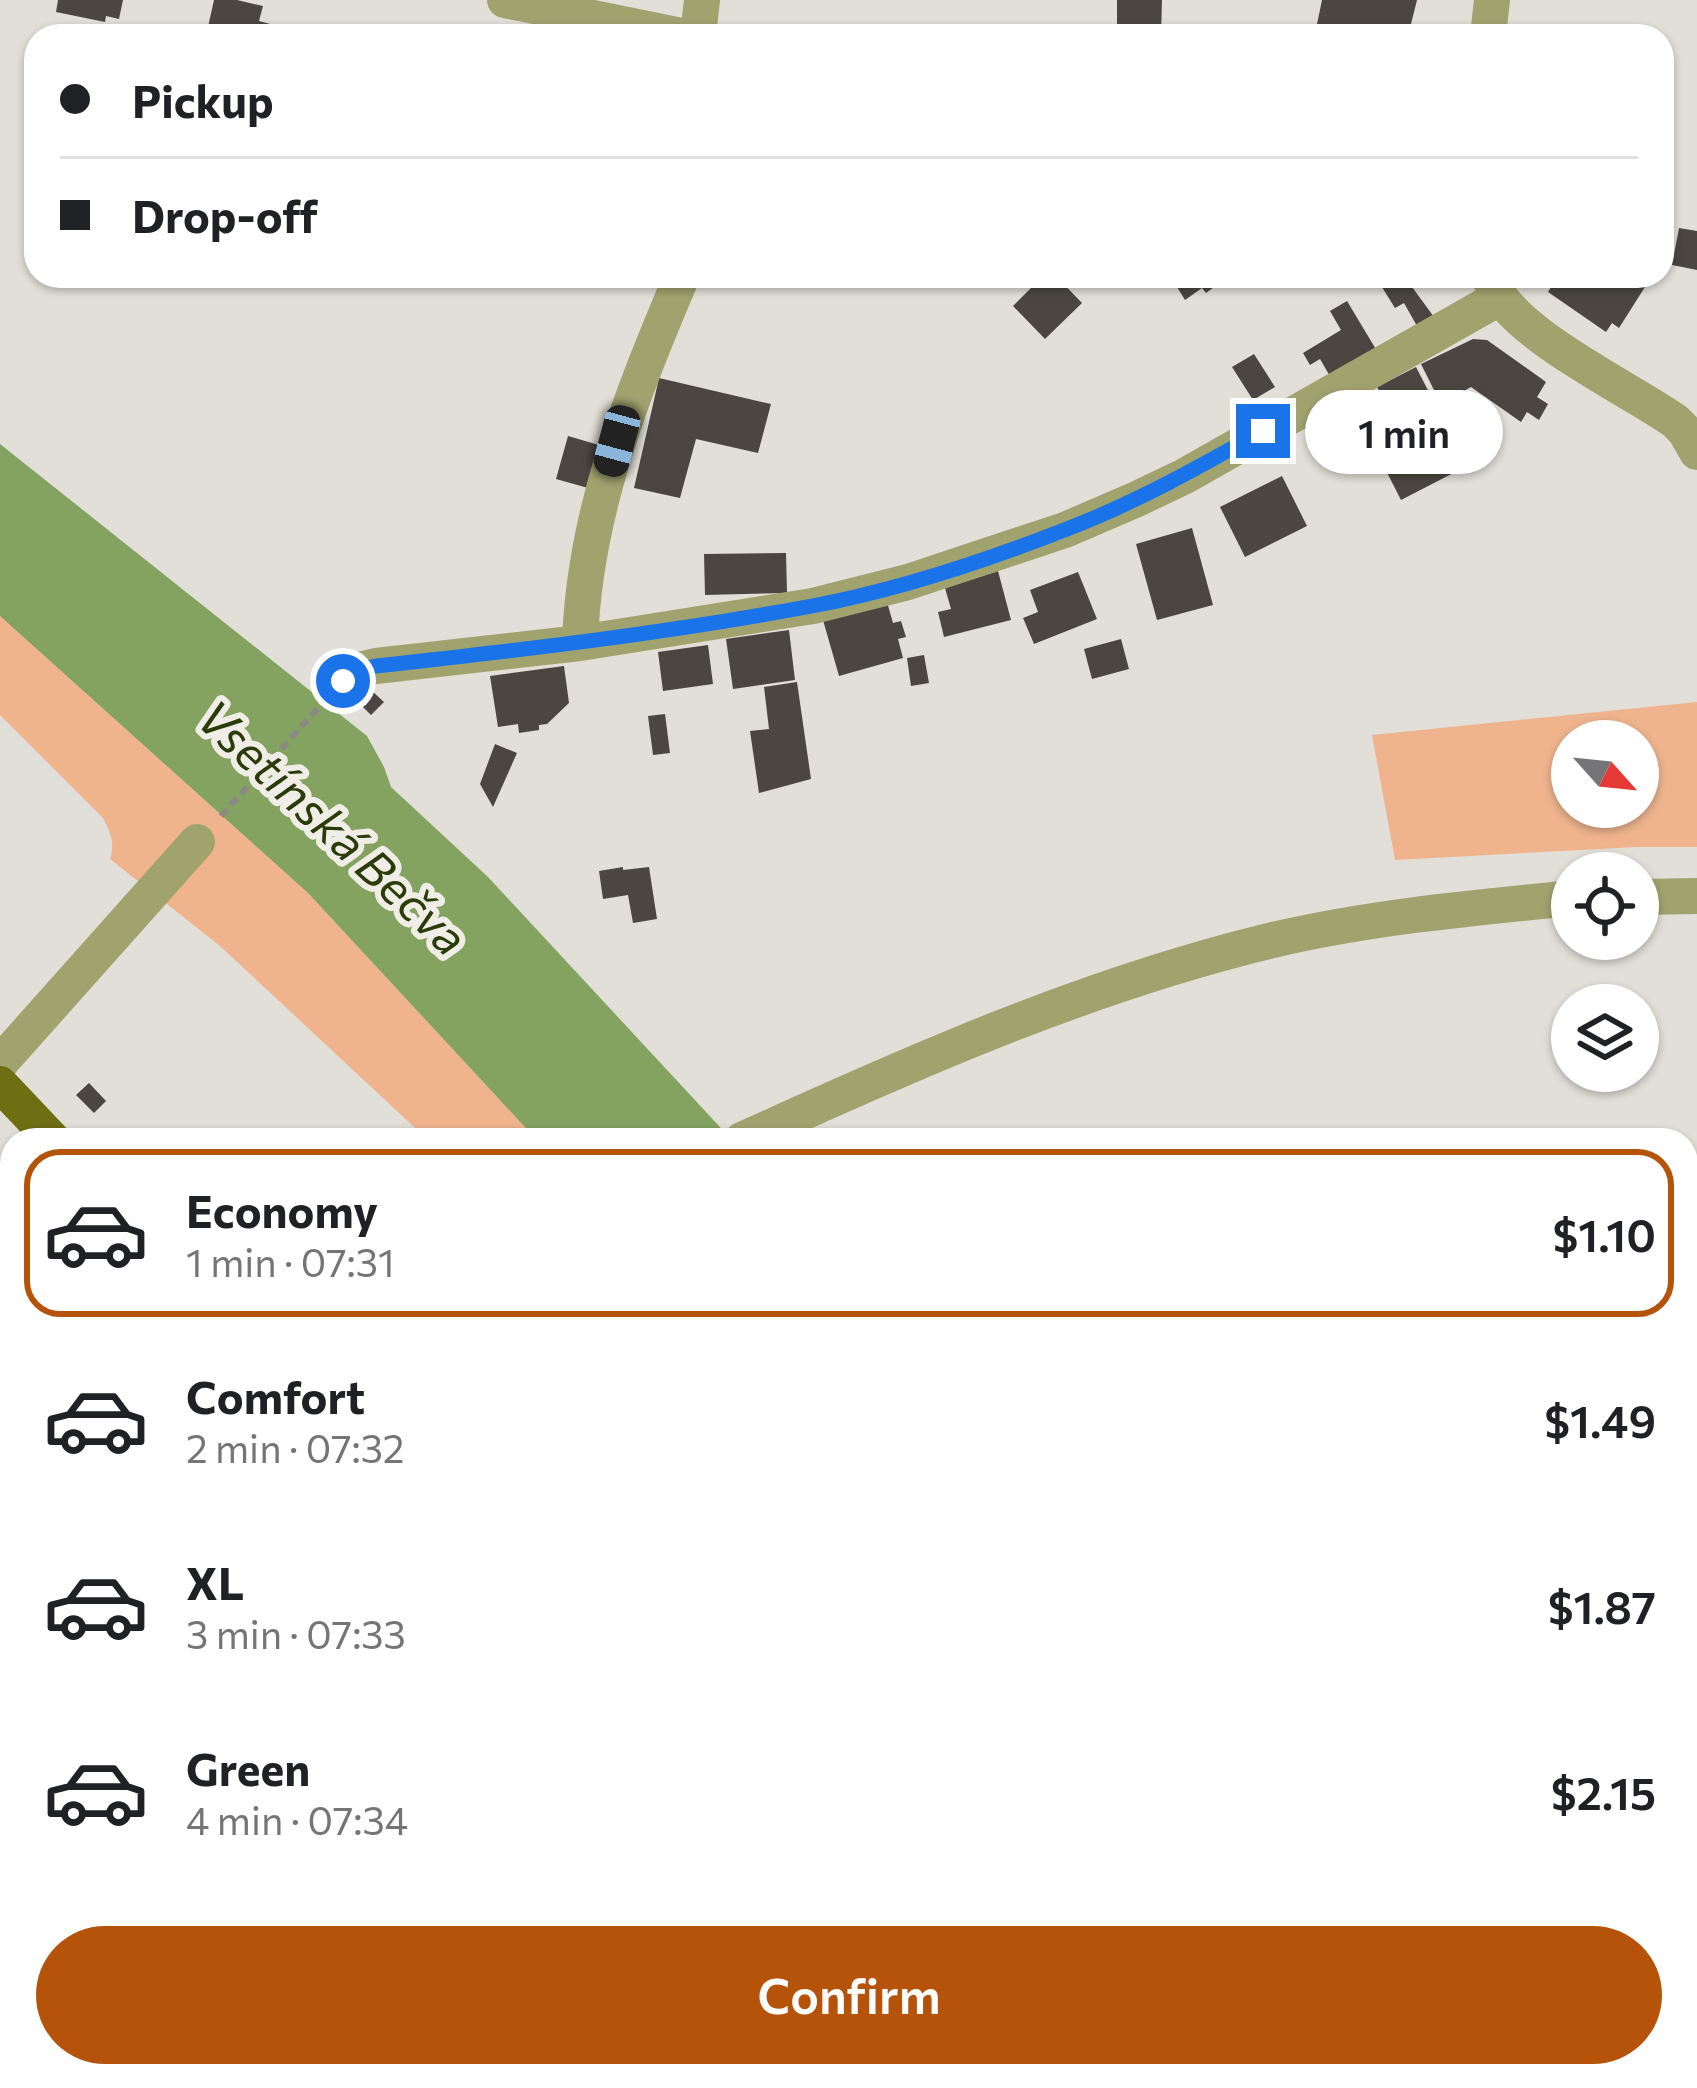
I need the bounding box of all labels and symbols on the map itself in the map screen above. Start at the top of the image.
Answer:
callout: 1 min [1305,389,1503,473]
car [590,402,644,480]
route end [1236,404,1290,458]
route start [316,654,370,708]
water label: Vsetínská Bečva [187,686,481,966]
north arrow [1551,720,1659,828]

